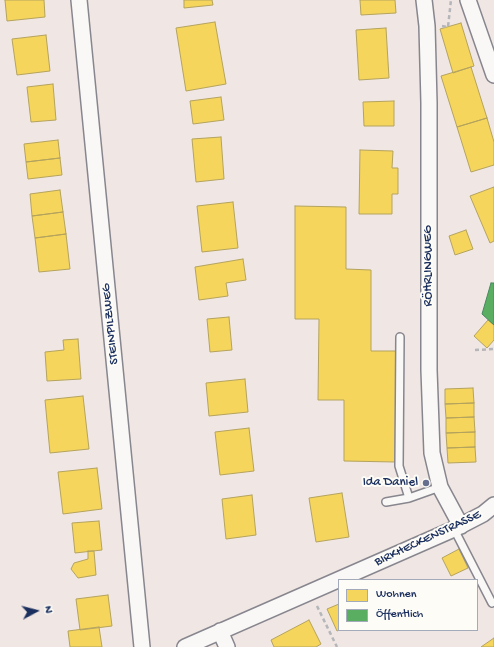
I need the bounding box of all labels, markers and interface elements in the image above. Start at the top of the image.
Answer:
street label: RÖHRLINGWEG [421,226,437,306]
street label: STEINPILZWEG [99,283,123,365]
place label: Ida Daniel [363,475,418,491]
marker: Ida Daniel [421,478,431,488]
street label: BIRKHECKENSTRASSE [372,507,484,571]
legend [338,579,478,631]
text: Wohnen [376,588,416,602]
north arrow [16,591,56,631]
text: N [42,605,54,614]
text: Öffentlich [376,608,423,622]

